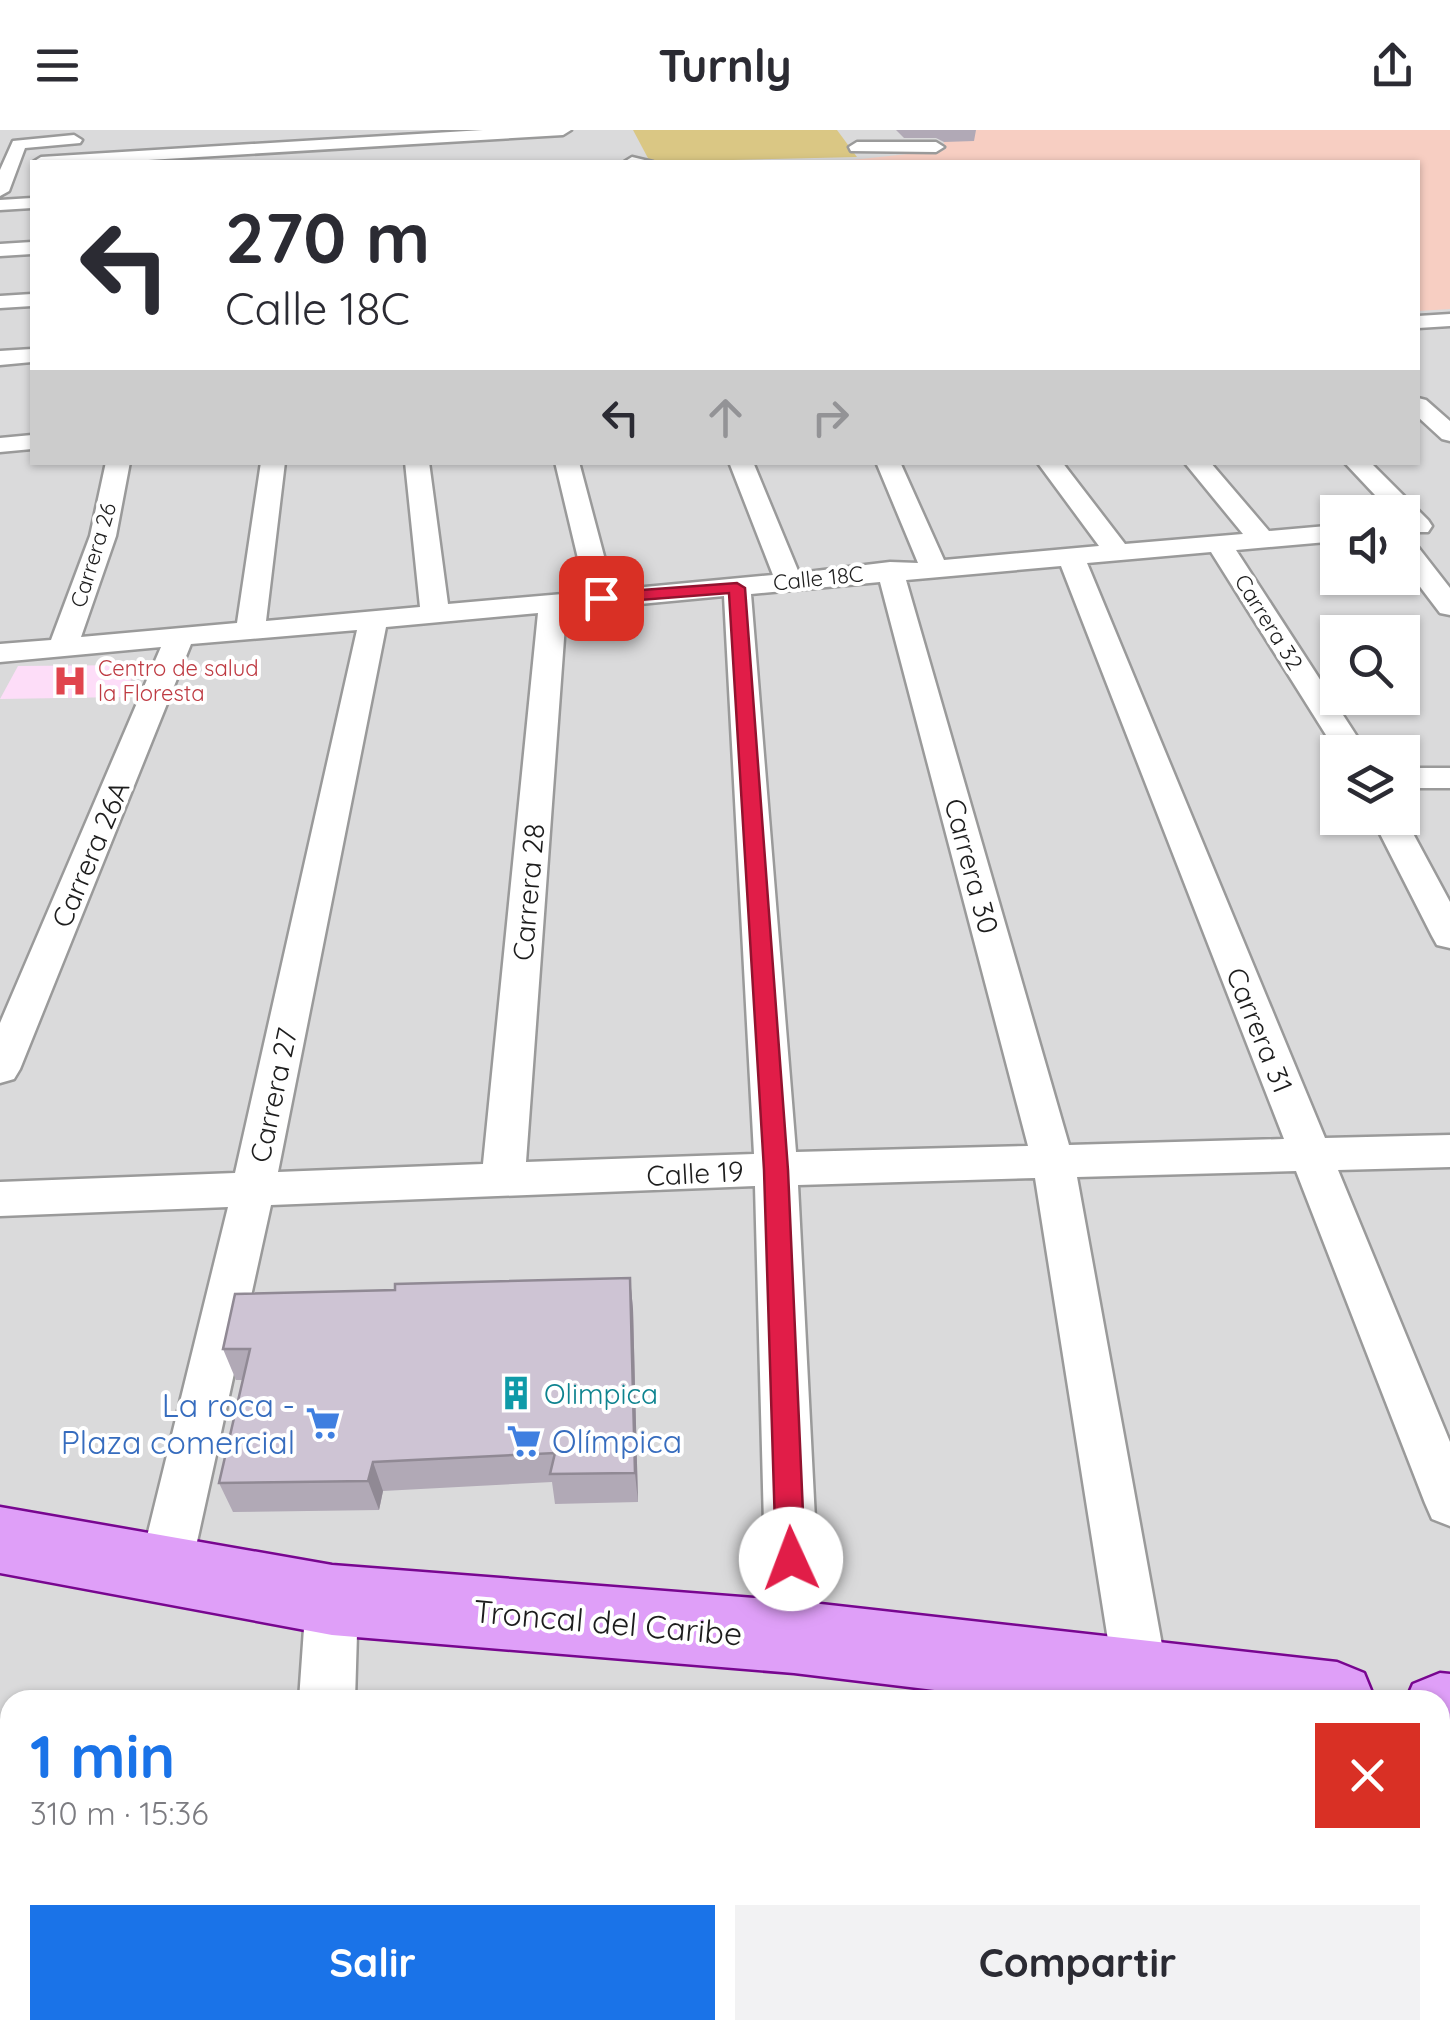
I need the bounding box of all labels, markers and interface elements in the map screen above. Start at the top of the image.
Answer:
text: Turnly [658,37,792,93]
icon: menu [30,38,85,93]
icon: share [1365,38,1420,93]
text: 270 m [225,193,430,281]
icon: left [60,200,190,330]
text: Calle 18C [225,280,410,336]
icon: left [593,390,648,445]
icon: ahead [698,390,753,445]
icon: right [803,390,858,445]
map controls [1320,495,1420,835]
button: sound [1320,495,1420,595]
street label: Carrera 26 [64,499,122,611]
pin [559,556,644,641]
street label: Calle 18C [772,559,864,597]
street label: Carrera 32 [1229,569,1309,675]
icon: arrive [574,571,629,626]
button: search [1320,615,1420,715]
place label: Centro de salud la Floresta [98,654,259,707]
hospital icon: Centro de salud la Floresta [51,662,89,700]
button: layers [1320,735,1420,835]
street label: Carrera 26A [43,775,137,933]
street label: Carrera 30 [937,795,1007,937]
street label: Carrera 28 [505,822,551,962]
street label: Carrera 31 [1219,962,1301,1098]
street label: Carrera 27 [242,1025,304,1165]
street label: Calle 19 [645,1153,745,1193]
building icon: Olimpica [497,1374,535,1412]
place label: Olimpica [544,1376,658,1411]
place label: La roca - Plaza comercial [61,1385,295,1462]
supermarket icon: La roca - Plaza comercial [304,1404,342,1442]
place label: Olímpica [552,1421,682,1461]
supermarket icon: Olímpica [505,1422,543,1460]
position arrow [739,1507,843,1611]
street label: Troncal del Caribe [472,1590,744,1654]
text: 1 min [30,1718,175,1793]
button: close [1315,1723,1420,1828]
text: 310 m · 15:36 [30,1793,209,1833]
button: Salir [30,1905,715,2020]
button: Compartir [735,1905,1420,2020]

